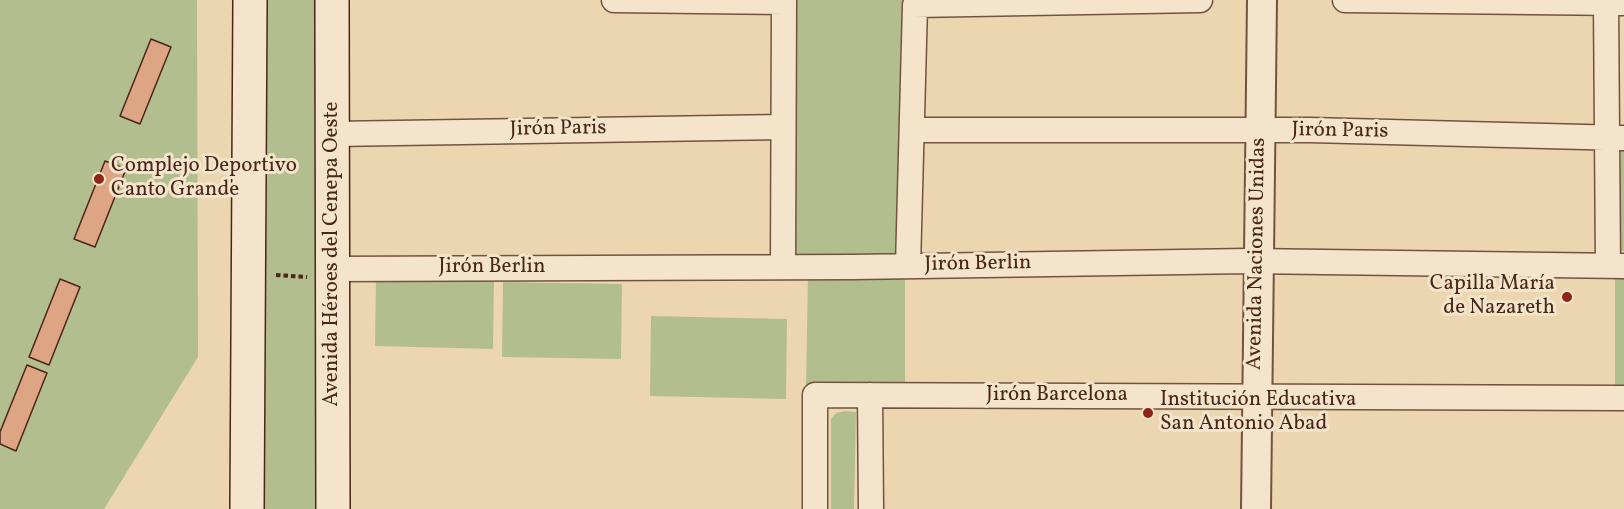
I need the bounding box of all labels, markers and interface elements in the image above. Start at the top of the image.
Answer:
street label: Avenida Héroes del Cenepa Oeste [320,101,346,407]
street label: Jirón Paris [509,117,607,143]
street label: Jirón Paris [1291,119,1389,145]
street label: Avenida Naciones Unidas [1243,137,1273,371]
place label: Complejo Deportivo Canto Grande [111,154,297,204]
marker: Complejo Deportivo Canto Grande [92,172,106,186]
street label: Jirón Berlin [924,251,1032,279]
street label: Jirón Berlin [439,255,545,281]
place label: Capilla María de Nazareth [1430,272,1555,322]
marker: Capilla María de Nazareth [1560,290,1574,304]
street label: Jirón Barcelona [986,383,1128,409]
place label: Institución Educativa San Antonio Abad [1160,388,1357,438]
marker: Institución Educativa San Antonio Abad [1141,406,1155,420]

